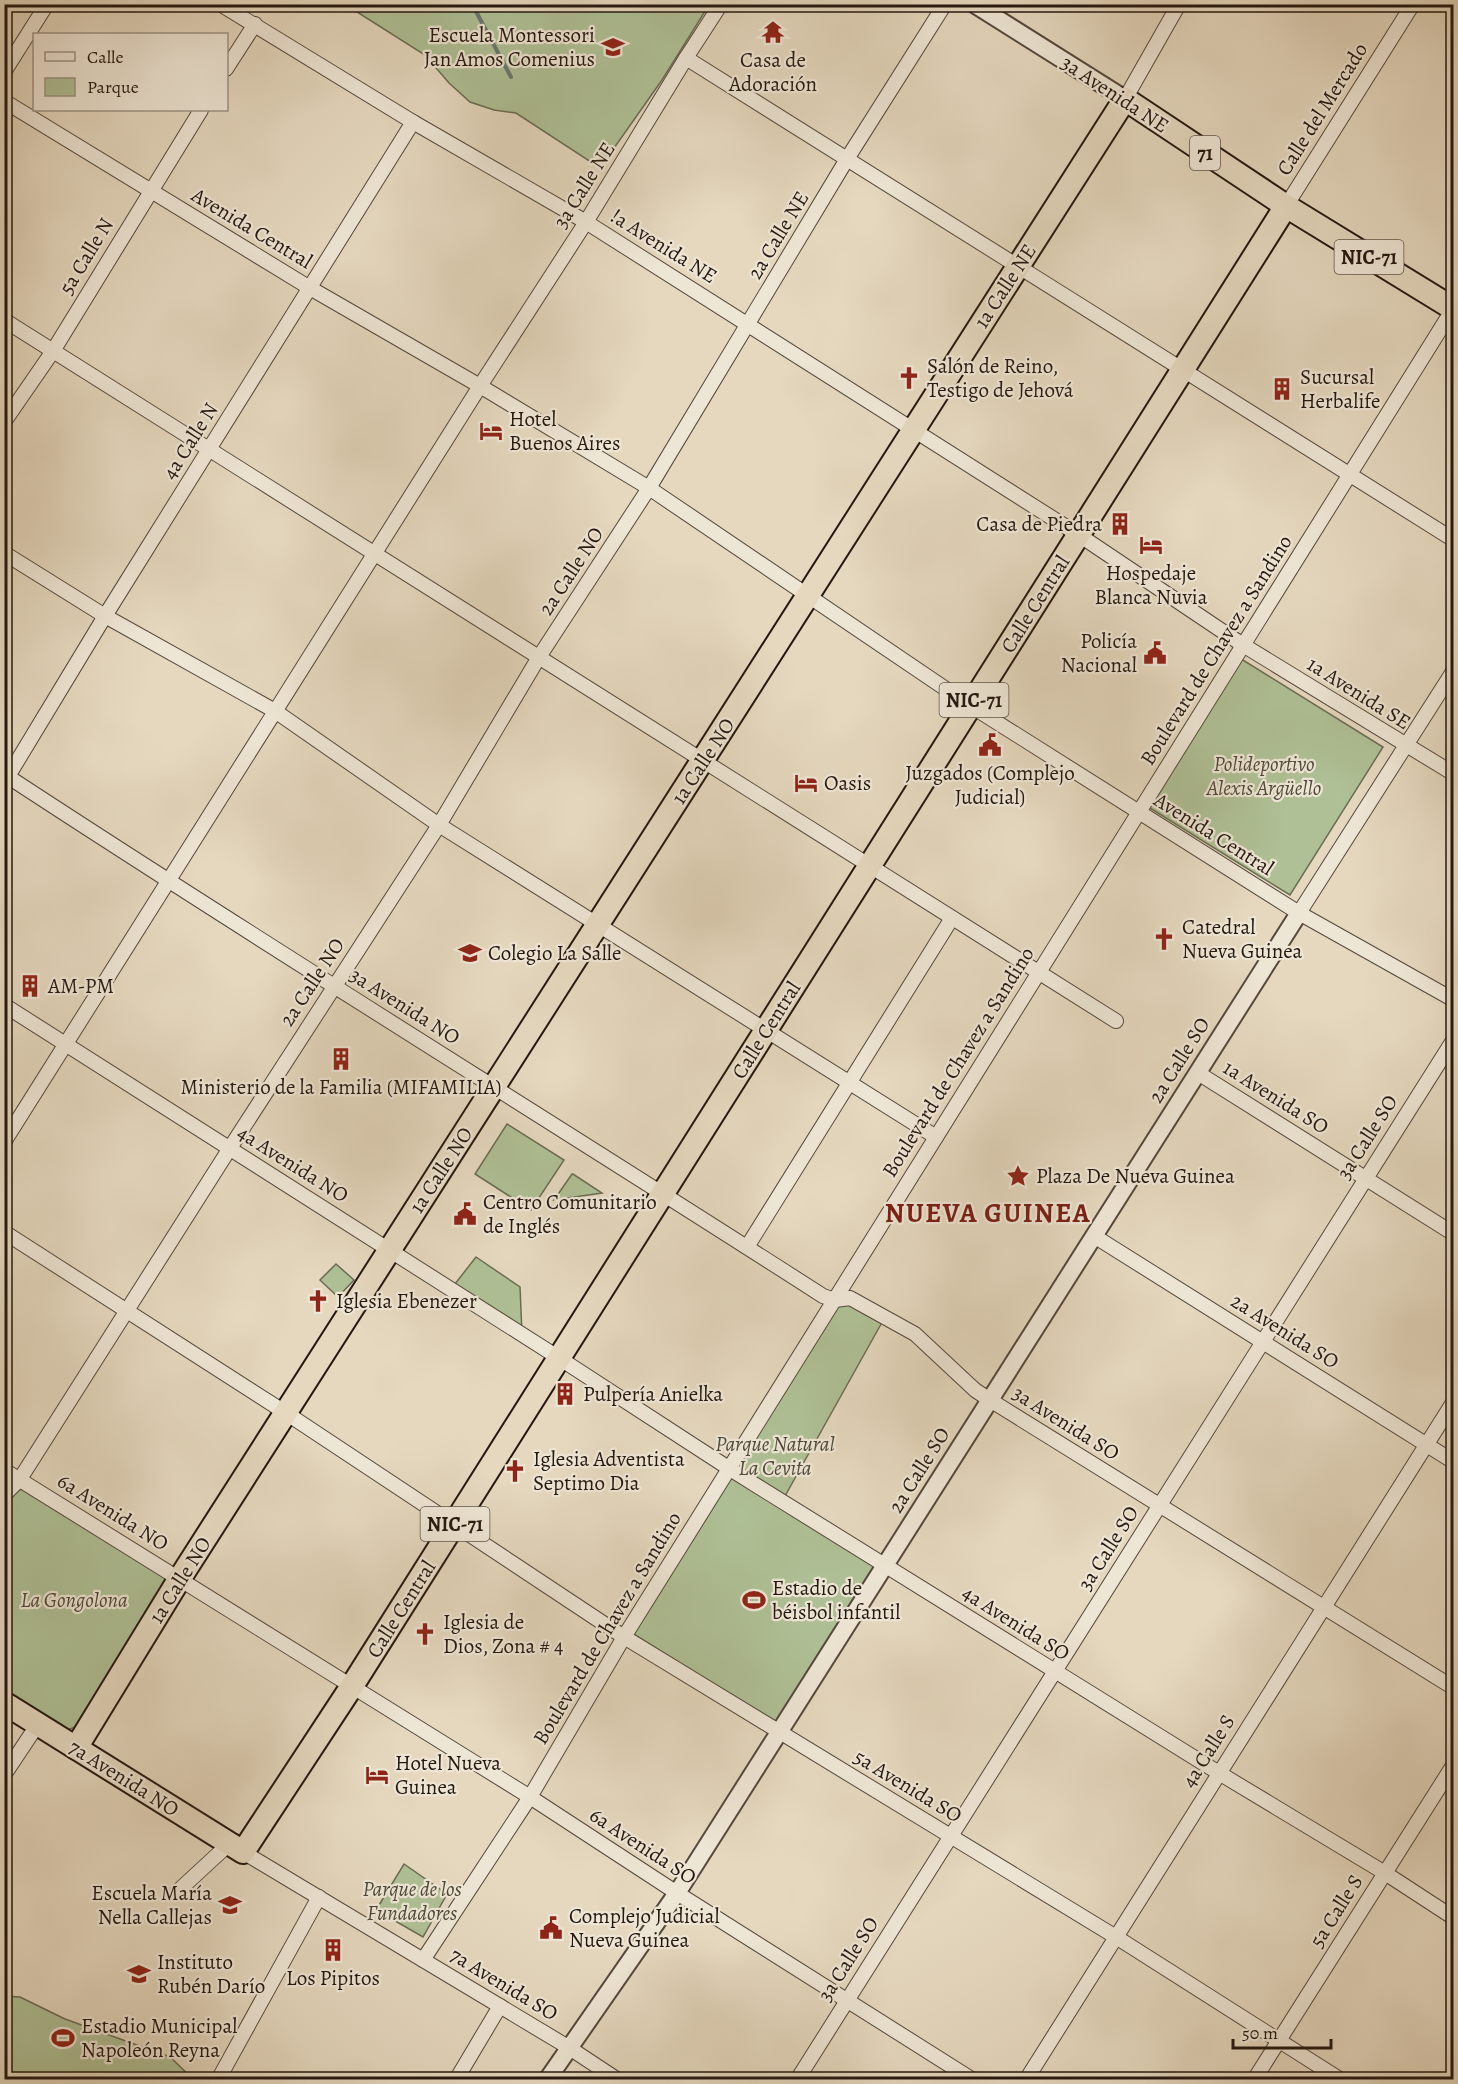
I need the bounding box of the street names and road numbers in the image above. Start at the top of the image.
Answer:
street label: Calle del Mercado [1270,37,1374,181]
street label: 3a Avenida NE [1056,49,1174,139]
street label: 3a Calle NE [546,136,622,234]
road number: 71 [1190,136,1220,170]
street label: Avenida Central [186,180,318,275]
street label: 2a Calle NE [741,186,815,284]
street label: !a Avenida NE [606,202,722,290]
street label: 5a Calle N [52,212,120,300]
street label: 1a Calle NE [967,238,1043,334]
road number: NIC-71 [1334,240,1404,274]
street label: 4a Calle N [156,397,224,485]
street label: 2a Calle NO [532,521,610,621]
street label: Boulevard de Chavez a Sandino [1133,529,1299,771]
street label: Calle Central [994,550,1076,658]
street label: 1a Avenida SE [1302,650,1416,736]
road number: NIC-71 [940,683,1008,717]
street label: 1a Calle NO [665,712,741,810]
street label: Avenida Central [1148,786,1279,882]
street label: 2a Calle NO [273,932,351,1032]
street label: Boulevard de Chavez a Sandino [875,941,1041,1183]
street label: 3a Avenida NO [344,961,466,1051]
street label: Calle Central [725,976,807,1084]
street label: 2a Calle SO [1142,1012,1216,1108]
street label: 1a Avenida SO [1218,1053,1334,1141]
street label: 3a Calle SO [1330,1089,1404,1185]
street label: 4a Avenida NO [232,1119,354,1209]
street label: 1a Calle NO [403,1121,479,1219]
street label: 2a Avenida SO [1226,1287,1344,1375]
street label: 3a Avenida SO [1007,1379,1125,1467]
street label: 2a Calle SO [882,1422,956,1518]
street label: 6a Avenida NO [52,1467,174,1557]
street label: 3a Calle SO [1071,1500,1145,1596]
street label: Boulevard de Chavez a Sandino [526,1506,688,1750]
road number: NIC-71 [420,1507,490,1541]
street label: 1a Calle NO [142,1531,218,1629]
street label: Calle Central [360,1555,442,1663]
street label: 4a Avenida SO [957,1579,1075,1667]
street label: 4a Calle S [1175,1709,1241,1793]
street label: 7a Avenida NO [63,1733,185,1823]
street label: 5a Avenida SO [849,1743,967,1829]
street label: 6a Avenida SO [584,1801,702,1891]
street label: 5a Calle S [1303,1869,1369,1953]
street label: 3a Calle SO [811,1911,885,2007]
street label: 7a Avenida SO [445,1941,563,2027]

